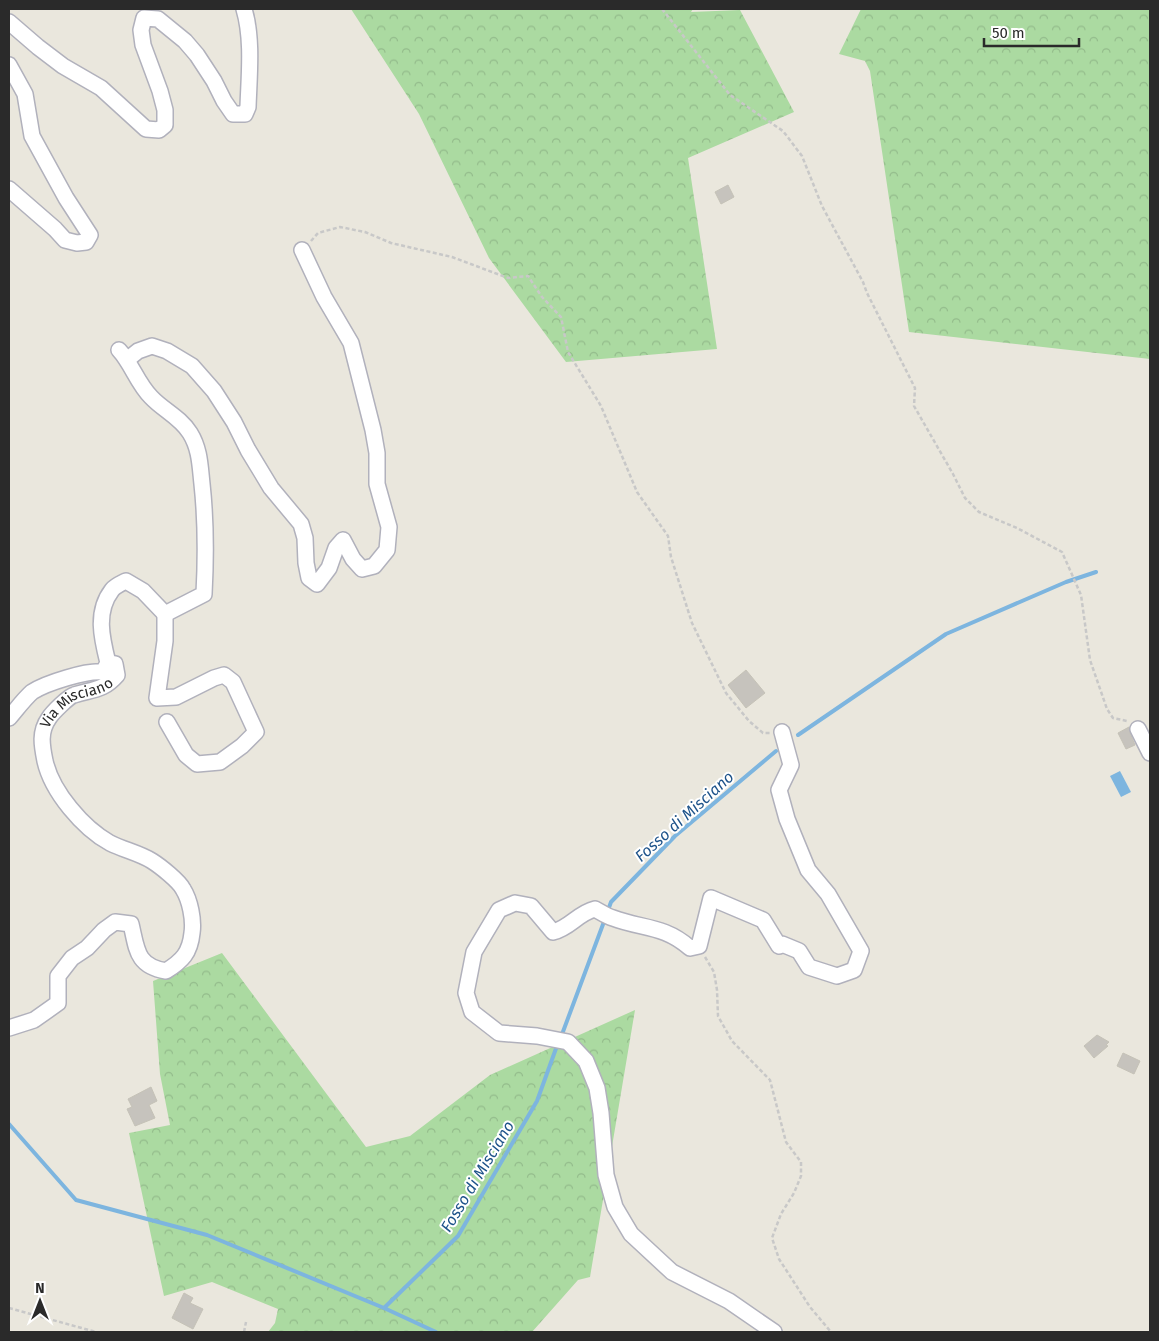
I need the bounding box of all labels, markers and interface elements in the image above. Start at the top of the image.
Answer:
scale bar [984,15,1079,47]
text: 50 m [992,24,1025,42]
street label: Via Misciano [36,674,117,731]
water label: Fosso di Misciano [631,767,738,866]
water label: Fosso di Misciano [437,1117,518,1235]
north arrow [15,1276,65,1326]
text: N [35,1280,45,1297]

